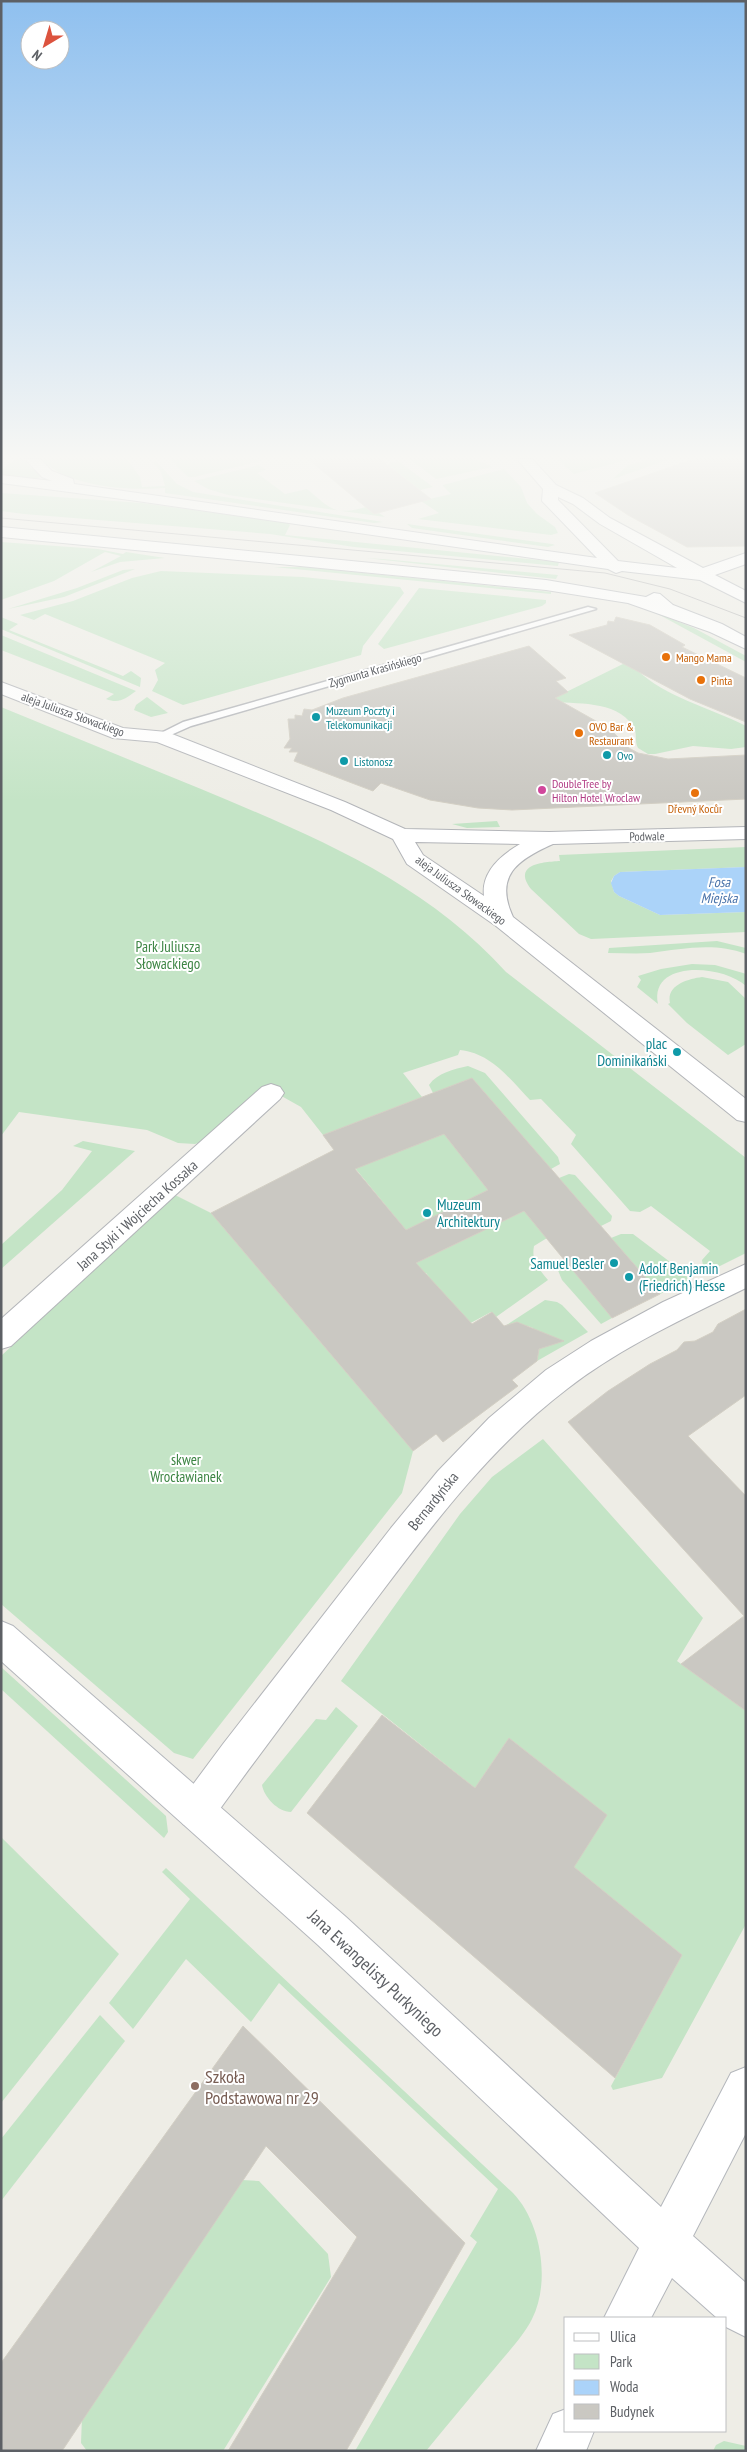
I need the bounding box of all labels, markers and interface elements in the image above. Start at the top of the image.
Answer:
north arrow [20,20,70,70]
text: N [28,46,46,65]
street label: Zygmunta Krasińskiego [327,650,423,690]
place label: Mango Mama [676,650,732,665]
marker: Mango Mama [660,651,672,663]
place label: Pinta [711,673,733,688]
marker: Pinta [695,674,707,686]
street label: aleja Juliusza Słowackiego [19,688,127,740]
place label: Muzeum Poczty i Telekomunikacji [326,703,395,732]
marker: Muzeum Poczty i Telekomunikacji [310,711,322,723]
place label: OVO Bar & Restaurant [589,719,634,748]
marker: OVO Bar & Restaurant [573,727,585,739]
place label: Ovo [617,748,633,763]
marker: Ovo [601,749,613,761]
place label: Listonosz [354,754,393,769]
marker: Listonosz [338,755,350,767]
place label: DoubleTree by Hilton Hotel Wroclaw [552,776,641,805]
marker: DoubleTree by Hilton Hotel Wroclaw [536,784,548,796]
marker: Dřevný Kocůr [689,787,701,799]
place label: Dřevný Kocůr [668,801,723,816]
street label: Podwale [629,828,665,844]
street label: aleja Juliusza Słowackiego [413,852,509,928]
water label: Fosa Miejska [701,873,739,907]
park label: Park Juliusza Słowackiego [136,937,200,973]
place label: plac Dominikański [597,1034,668,1070]
marker: plac Dominikański [671,1046,683,1058]
street label: Jana Styki i Wojciecha Kossaka [72,1156,201,1275]
place label: Muzeum Architektury [437,1195,500,1231]
marker: Muzeum Architektury [421,1207,433,1219]
place label: Samuel Besler [530,1254,605,1273]
marker: Samuel Besler [608,1257,620,1269]
place label: Adolf Benjamin (Friedrich) Hesse [639,1259,725,1295]
marker: Adolf Benjamin (Friedrich) Hesse [623,1271,635,1283]
park label: skwer Wrocławianek [150,1450,222,1486]
street label: Bernardyńska [404,1468,462,1534]
street label: Jana Ewangelisty Purkyniego [303,1904,449,2042]
place label: Szkoła Podstawowa nr 29 [205,2065,319,2109]
marker: Szkoła Podstawowa nr 29 [189,2080,201,2092]
legend [564,2317,727,2432]
text: Ulica [610,2327,636,2346]
text: Park [610,2352,632,2371]
text: Woda [610,2377,639,2396]
text: Budynek [610,2402,654,2421]

